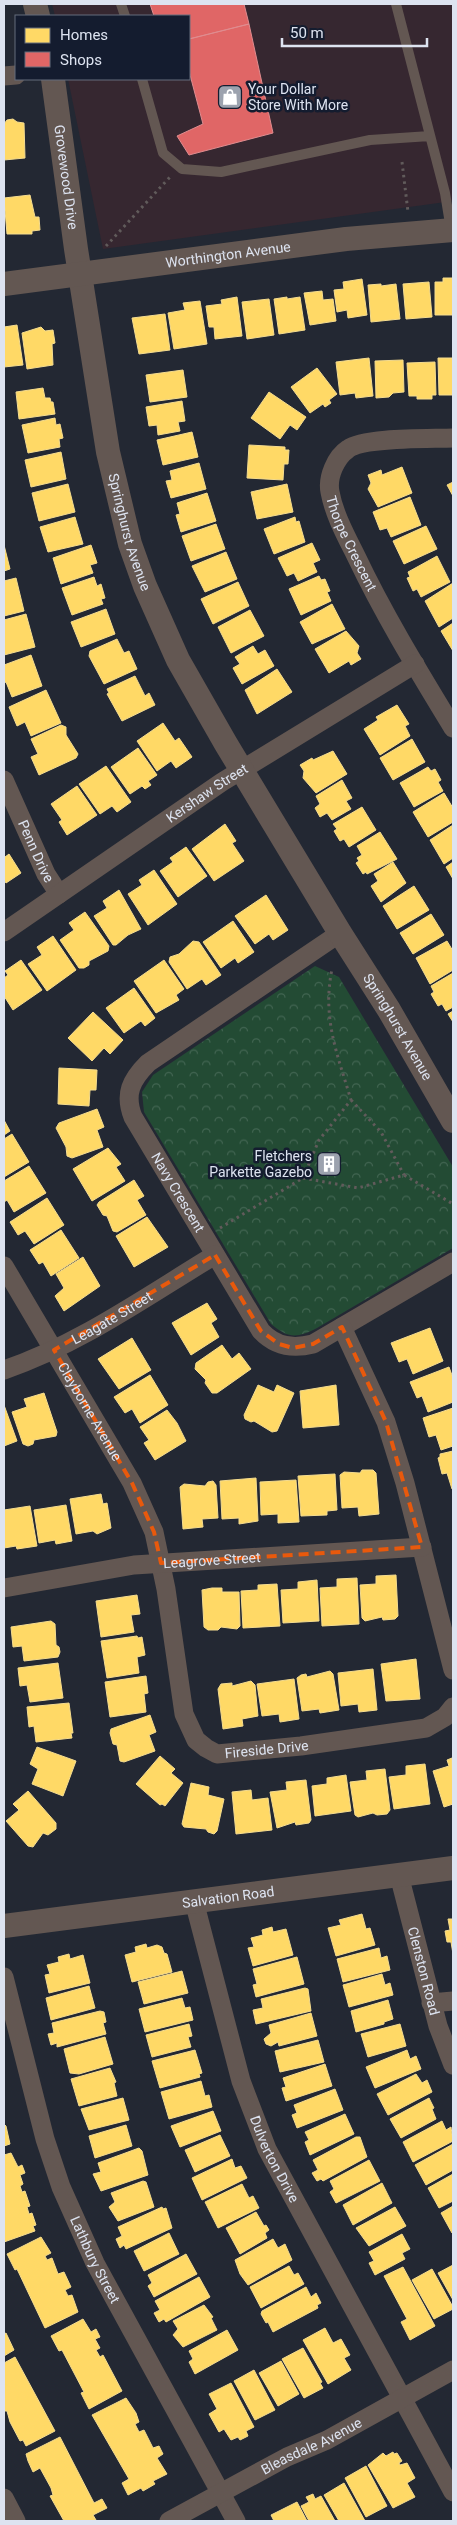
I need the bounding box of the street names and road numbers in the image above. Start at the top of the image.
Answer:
street label: Grovewood Drive [51,124,81,230]
street label: Worthington Avenue [165,238,292,271]
street label: Springhurst Avenue [105,472,154,593]
street label: Thorpe Crescent [323,494,380,594]
street label: Kershaw Street [163,760,251,826]
street label: Penn Drive [15,818,57,885]
street label: Springhurst Avenue [360,971,436,1083]
street label: Navy Crescent [148,1150,208,1235]
street label: Leagate Street [69,1288,155,1347]
street label: Clayborne Avenue [55,1359,125,1464]
street label: Leagrove Street [163,1549,261,1571]
street label: Fireside Drive [224,1737,310,1761]
street label: Salvation Road [181,1883,275,1911]
street label: Clenston Road [405,1925,443,2017]
street label: Dulverton Drive [247,2113,302,2205]
street label: Lathbury Street [67,2214,124,2306]
street label: Bleasdale Avenue [258,2414,364,2478]

